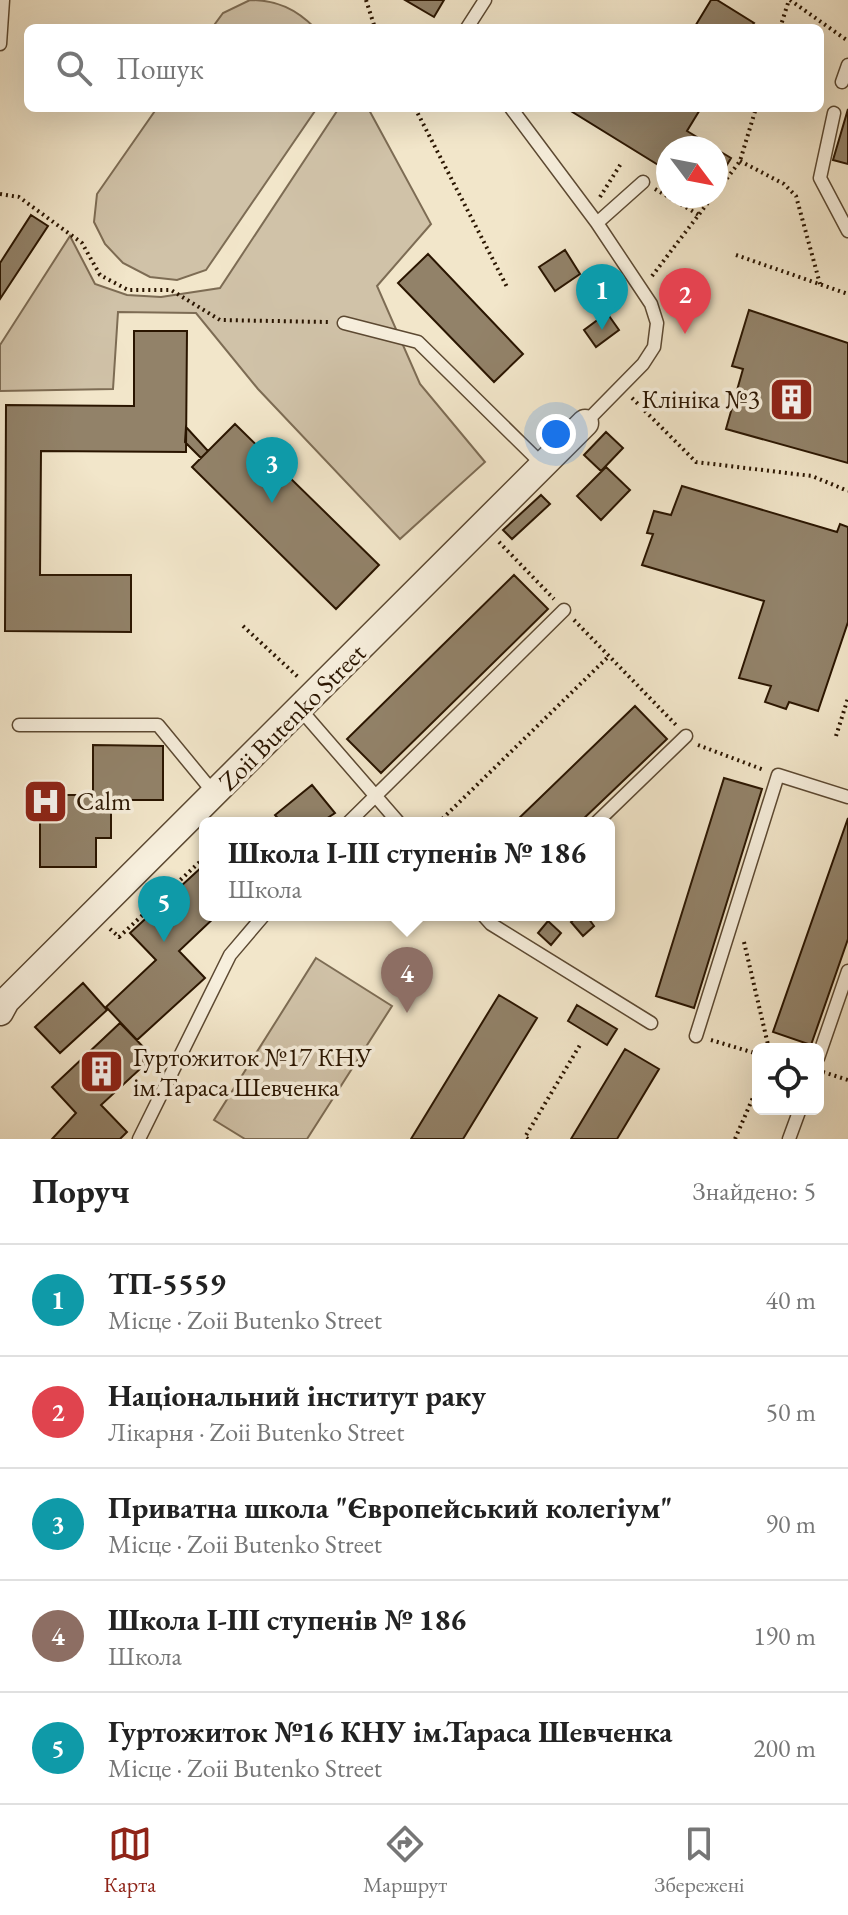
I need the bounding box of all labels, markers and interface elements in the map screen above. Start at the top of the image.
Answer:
search box [24,24,824,112]
icon: search [52,46,96,90]
text: Пошук [116,49,204,88]
north arrow [656,136,728,208]
pin: 1 [576,264,628,330]
pin: 2 [659,268,711,334]
building icon: Клініка №3 [767,375,815,423]
place label: Клініка №3 [641,382,760,416]
your location [536,414,576,454]
pin: 3 [246,437,298,503]
street label: Zoii Butenko Street [211,636,373,798]
hospital icon: Calm [21,777,69,825]
place label: Calm [76,784,131,818]
popup [199,817,615,921]
text: Школа І-ІІІ ступенів № 186 [228,833,586,872]
text: Школа [228,872,302,906]
pin: 5 [138,876,190,942]
pin: 4 [381,947,433,1013]
place label: Гуртожиток №17 КНУ ім.Тараса Шевченка [133,1040,372,1104]
map controls [752,1043,824,1115]
button: locate [752,1043,824,1115]
building icon: Гуртожиток №17 КНУ ім.Тараса Шевченка [78,1048,126,1096]
text: Поруч [32,1169,130,1213]
text: Знайдено: 5 [693,1174,816,1208]
text: ТП-5559 [108,1264,226,1303]
text: 1 [51,1283,65,1317]
text: 40 m [766,1283,816,1317]
text: Місце · Zoii Butenko Street [108,1303,382,1337]
text: Національний інститут раку [108,1376,486,1415]
text: 2 [51,1395,65,1429]
text: 50 m [766,1395,816,1429]
text: Лікарня · Zoii Butenko Street [108,1415,404,1449]
text: Приватна школа "Європейський колегіум" [108,1488,672,1527]
text: 3 [51,1507,65,1541]
text: 90 m [766,1507,816,1541]
text: Місце · Zoii Butenko Street [108,1527,382,1561]
text: Школа І-ІІІ ступенів № 186 [108,1600,466,1639]
text: 4 [51,1619,65,1653]
text: 190 m [753,1619,816,1653]
text: Школа [108,1639,182,1673]
text: Гуртожиток №16 КНУ ім.Тараса Шевченка [108,1712,672,1751]
text: 5 [51,1731,65,1765]
text: 200 m [753,1731,816,1765]
text: Місце · Zoii Butenko Street [108,1751,382,1785]
tab: Карта [103,1822,156,1899]
tab: Маршрут [363,1822,447,1899]
tab: Збережені [654,1822,745,1899]

